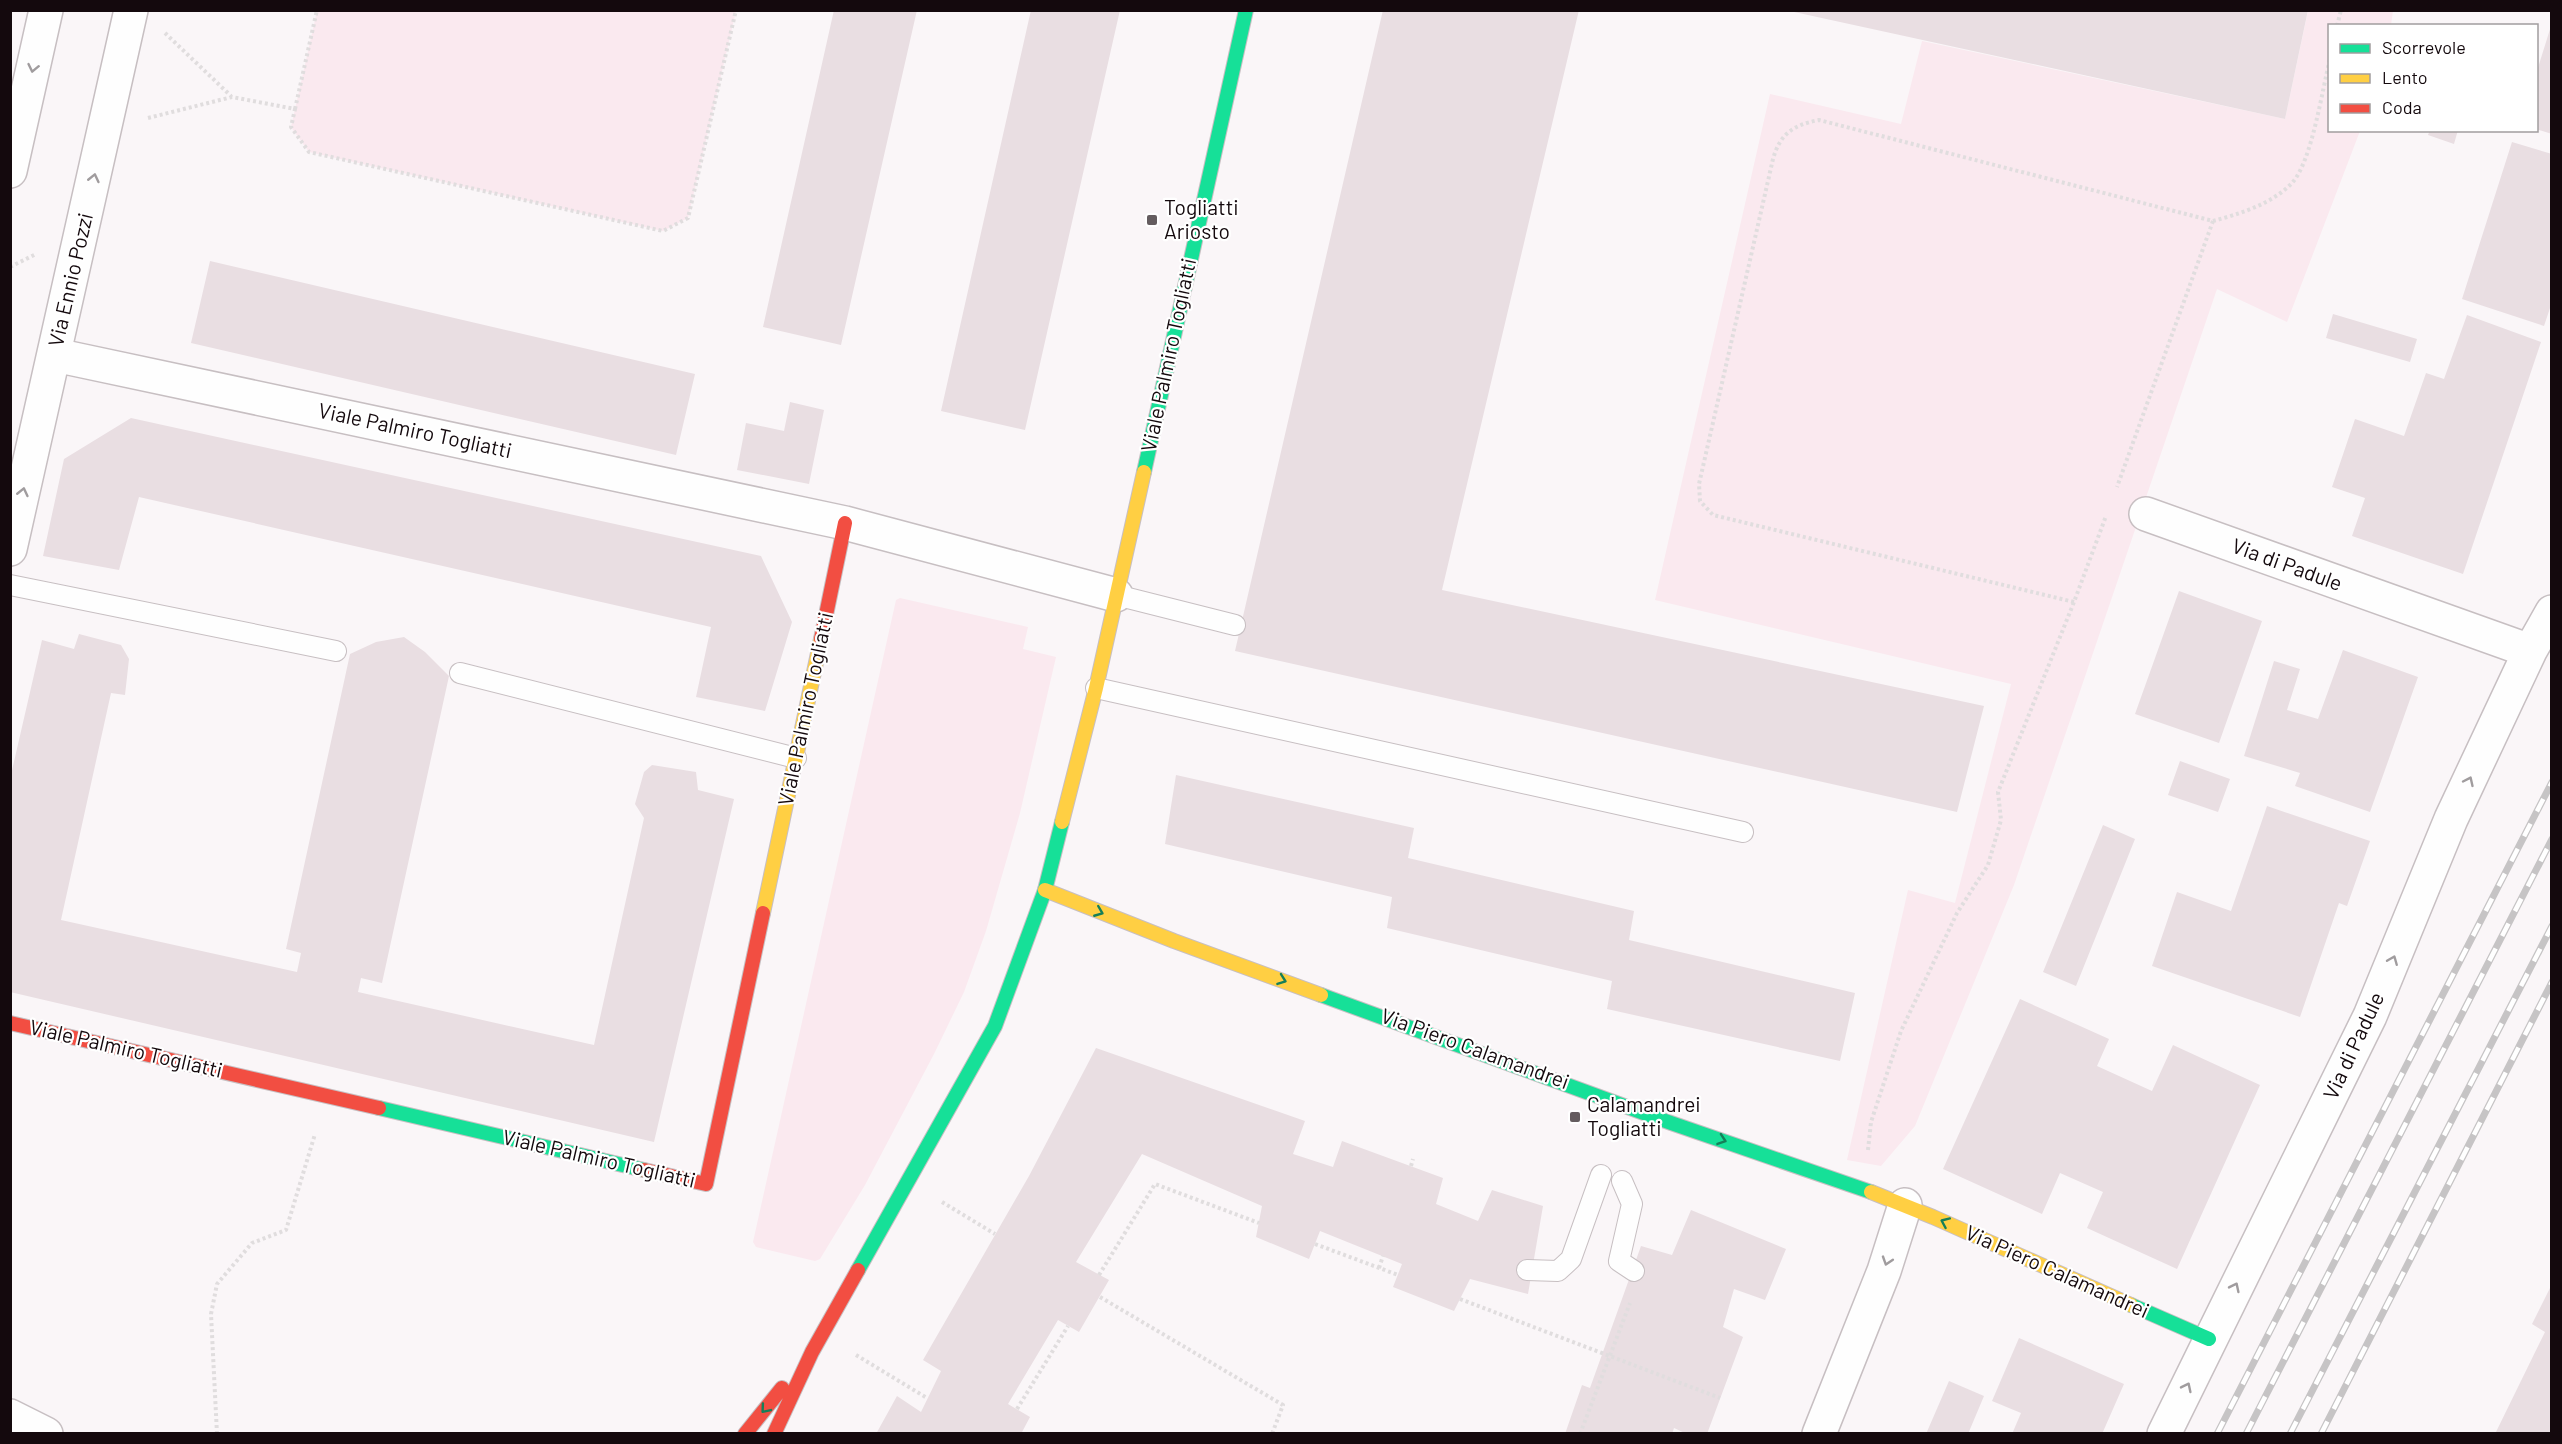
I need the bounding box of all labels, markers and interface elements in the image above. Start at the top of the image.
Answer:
legend [2328,24,2538,132]
text: Scorrevole [2382,36,2466,58]
one-way arrow [28,62,41,72]
text: Lento [2382,66,2428,88]
text: Coda [2382,96,2422,118]
one-way arrow [86,174,99,184]
place label: Togliatti Ariosto [1164,194,1239,243]
street label: Via Ennio Pozzi [42,210,97,349]
marker: Togliatti Ariosto [1145,213,1159,227]
street label: Viale Palmiro Togliatti [1135,256,1200,454]
street label: Viale Palmiro Togliatti [316,397,514,462]
one-way arrow [16,487,29,497]
street label: Via di Padule [2229,532,2346,595]
street label: Viale Palmiro Togliatti [772,610,837,808]
one-way arrow [2462,776,2474,787]
one-way arrow [1093,905,1104,917]
one-way arrow [2386,955,2398,966]
one-way arrow [1276,972,1287,985]
street label: Via di Padule [2317,988,2388,1103]
street label: Via Piero Calamandrei [1378,1002,1573,1093]
street label: Viale Palmiro Togliatti [27,1013,225,1082]
place label: Calamandrei Togliatti [1587,1091,1701,1140]
marker: Calamandrei Togliatti [1568,1110,1582,1124]
street label: Viale Palmiro Togliatti [500,1123,698,1192]
one-way arrow [1716,1133,1727,1146]
one-way arrow [1940,1217,1951,1229]
street label: Via Piero Calamandrei [1962,1219,2153,1322]
one-way arrow [1882,1255,1895,1266]
one-way arrow [2228,1282,2240,1293]
one-way arrow [2180,1382,2191,1393]
one-way arrow [761,1402,772,1413]

